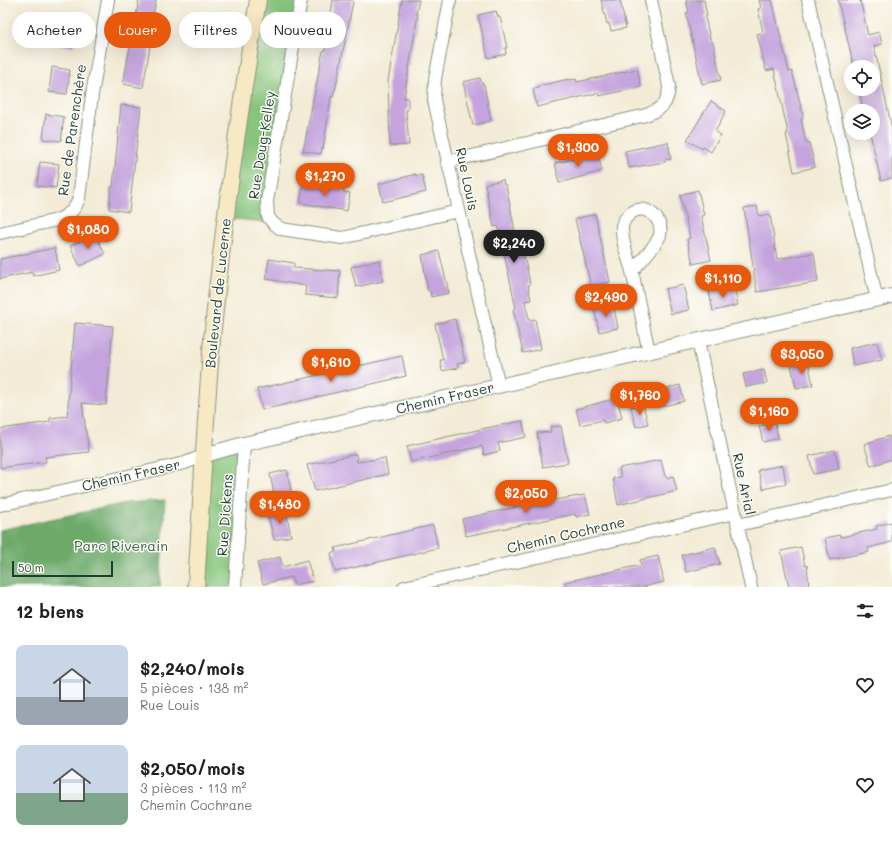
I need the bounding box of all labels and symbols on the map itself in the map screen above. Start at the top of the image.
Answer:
street label: Rue de Parenchère [53,63,90,197]
street label: Rue Doug-Kelley [244,89,279,201]
pin: $1,300 [545,134,611,168]
street label: Rue Louis [452,146,483,212]
pin: $1,270 [292,163,358,197]
pin: $1,080 [55,216,121,250]
street label: Boulevard de Lucerne [200,217,235,369]
pin: $2,240 [481,230,547,264]
pin: $1,110 [690,265,756,299]
pin: $2,490 [573,284,639,318]
pin: $3,050 [769,341,835,375]
pin: $1,610 [298,349,364,383]
street label: Chemin Fraser [394,377,496,418]
pin: $1,760 [607,382,673,416]
pin: $1,160 [736,398,802,432]
street label: Rue Arial [729,451,760,517]
street label: Chemin Fraser [80,454,182,495]
street label: Rue Dickens [212,473,237,557]
pin: $2,050 [493,480,559,514]
pin: $1,480 [247,491,313,525]
street label: Chemin Cochrane [505,512,627,557]
park label: Parc Riverain [74,536,168,555]
scale bar [12,559,113,578]

